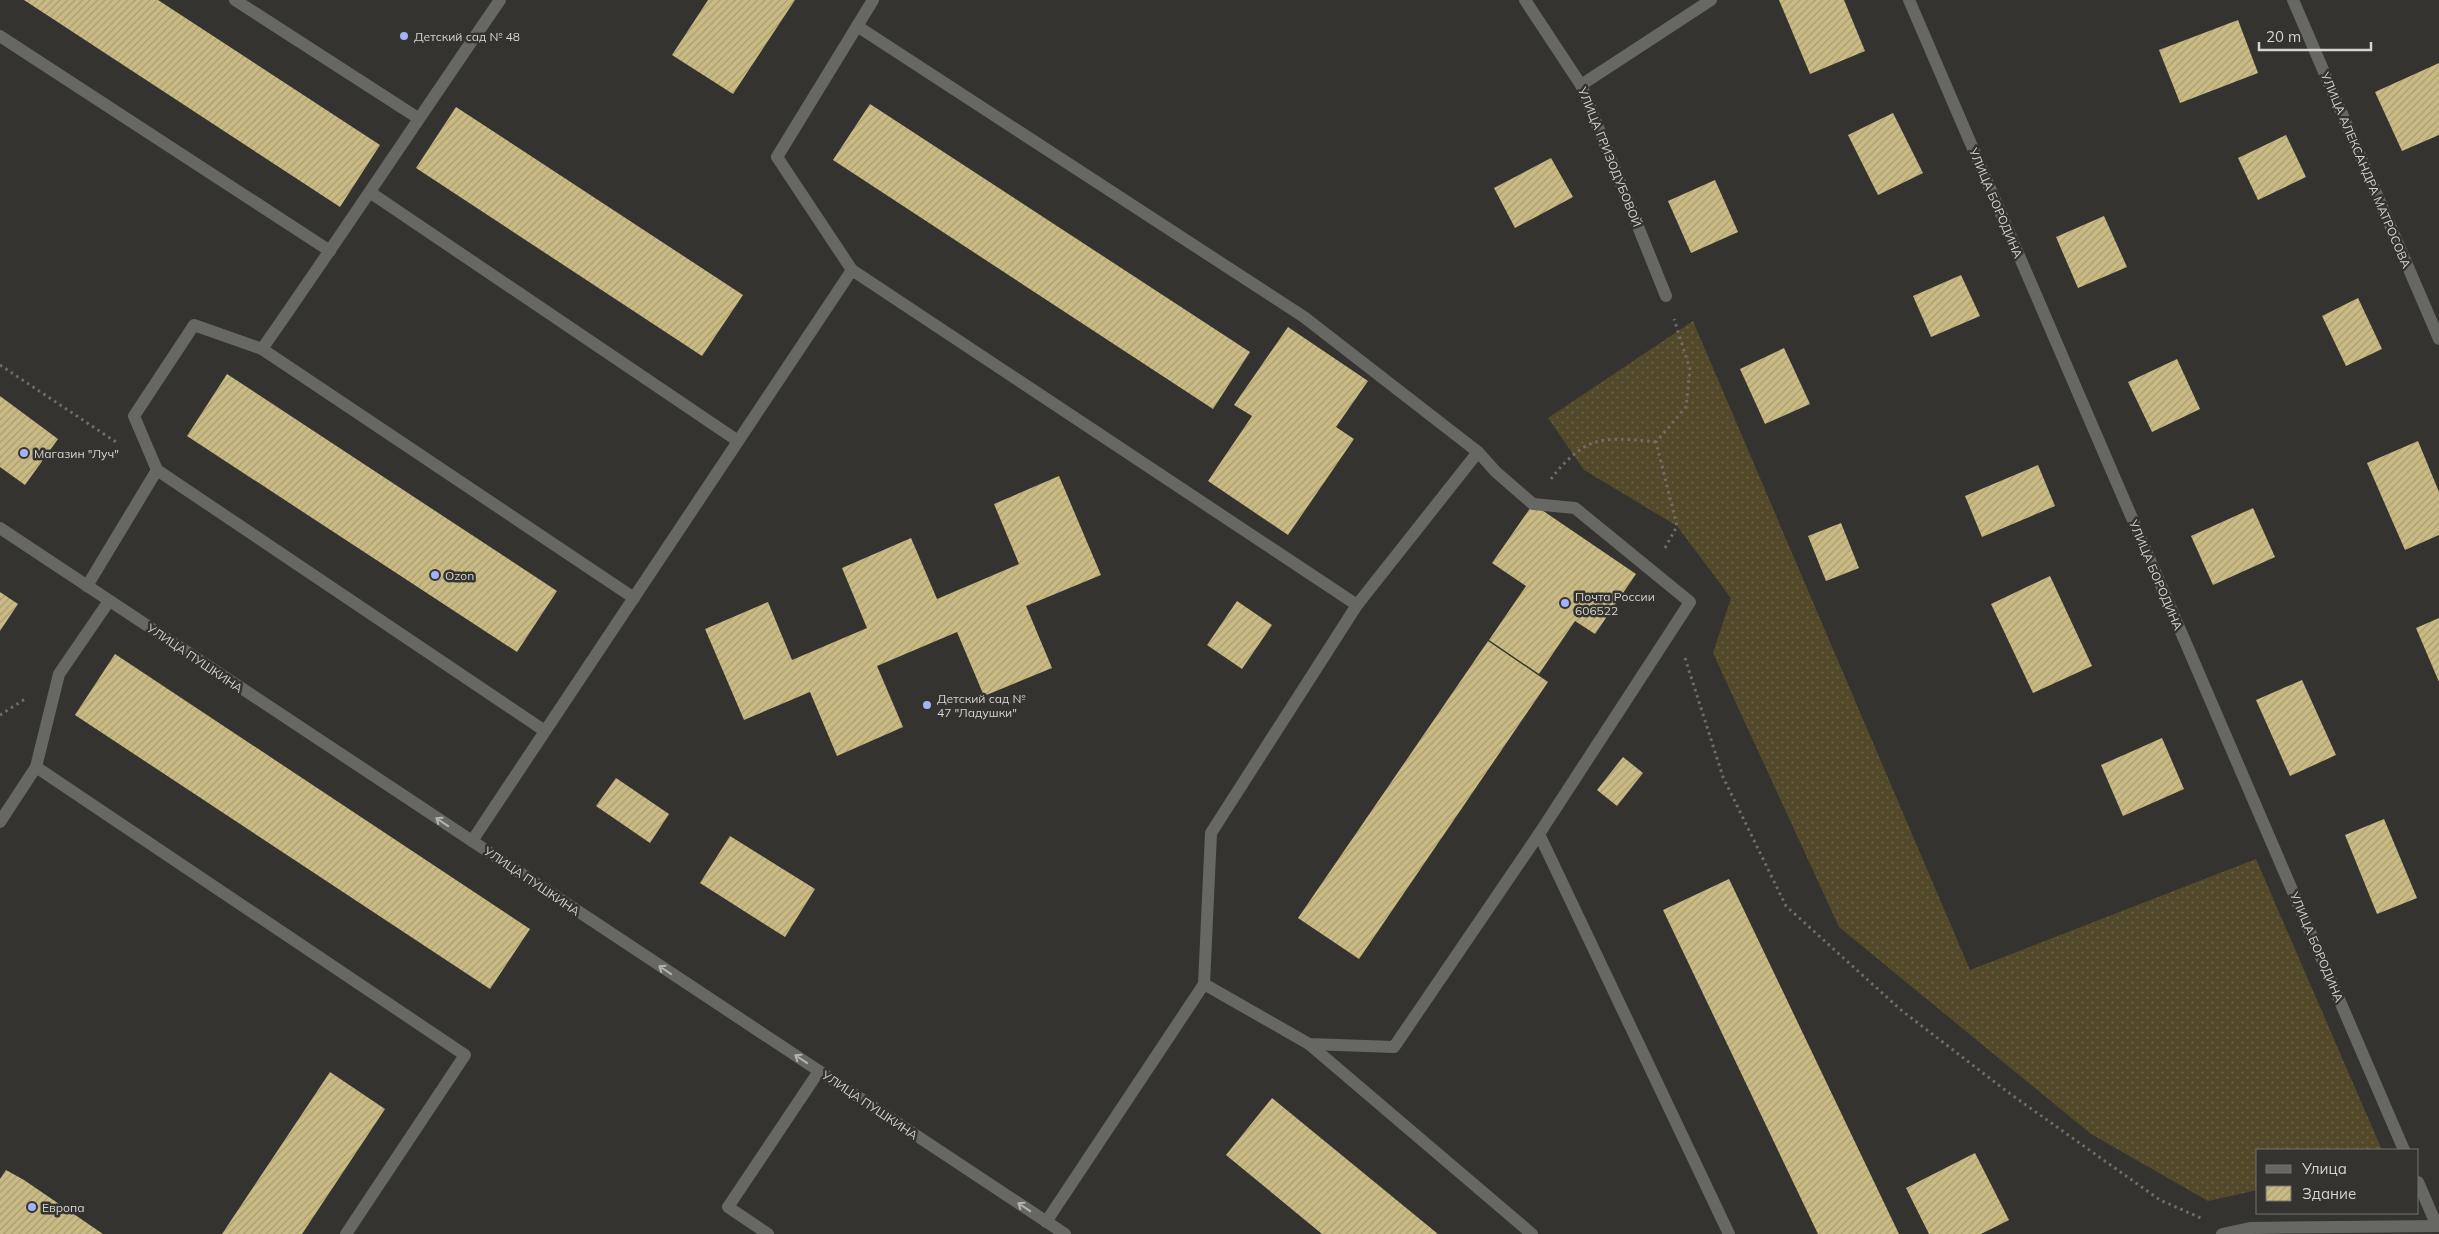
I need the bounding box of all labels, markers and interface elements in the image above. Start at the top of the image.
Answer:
scale bar [2259,20,2372,52]
text: 20 m [2266,27,2301,46]
place label: Детский сад № 48 [414,29,520,44]
marker: Детский сад № 48 [398,30,410,42]
street label: УЛИЦА АЛЕКСАНДРА МАТРОСОВА [2317,69,2414,270]
street label: УЛИЦА ГРИЗОДУБОВОЙ [1575,84,1645,229]
street label: УЛИЦА БОРОДИНА [1966,145,2026,261]
place label: Магазин "Луч" [34,446,119,461]
marker: Магазин "Луч" [18,447,30,459]
street label: УЛИЦА БОРОДИНА [2126,517,2186,633]
place label: Ozon [445,568,474,583]
marker: Ozon [429,569,441,581]
place label: Почта России 606522 [1575,589,1655,618]
marker: Почта России 606522 [1559,597,1571,609]
street label: УЛИЦА ПУШКИНА [143,620,246,696]
place label: Детский сад № 47 "Ладушки" [937,691,1025,720]
marker: Детский сад № 47 "Ладушки" [921,699,933,711]
one-way arrow [436,817,450,827]
street label: УЛИЦА ПУШКИНА [480,843,583,919]
street label: УЛИЦА БОРОДИНА [2287,889,2347,1005]
one-way arrow [659,964,673,974]
one-way arrow [794,1054,808,1064]
street label: УЛИЦА ПУШКИНА [818,1067,921,1143]
legend [2256,1149,2419,1214]
text: Улица [2301,1159,2347,1178]
text: Здание [2302,1184,2356,1203]
place label: Европа [42,1200,85,1215]
marker: Европа [26,1201,38,1213]
one-way arrow [1017,1202,1031,1212]

